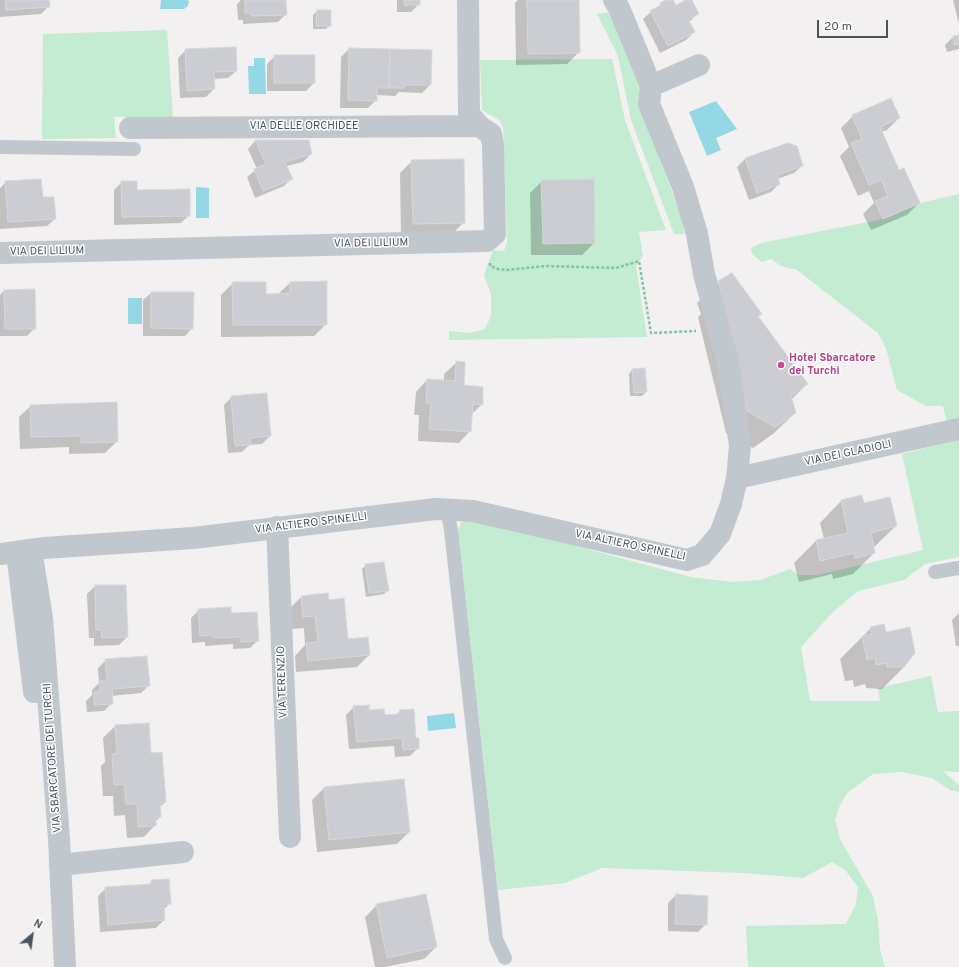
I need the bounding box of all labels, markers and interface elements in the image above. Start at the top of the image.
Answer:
scale bar [819,12,890,38]
text: 20 m [824,19,852,35]
street label: VIA DELLE ORCHIDEE [249,120,359,134]
street label: VIA DEI LILIUM [334,237,408,251]
street label: VIA DEI LILIUM [10,245,84,259]
place label: Hotel Sbarcatore dei Turchi [789,352,876,378]
marker: Hotel Sbarcatore dei Turchi [776,360,786,370]
street label: VIA DEI GLADIOLI [803,438,893,470]
street label: VIA ALTIERO SPINELLI [254,511,368,537]
street label: VIA ALTIERO SPINELLI [573,528,687,564]
street label: VIA TERENZIO [275,646,291,718]
street label: VIA SBARCATORE DEI TURCHI [41,683,65,833]
north arrow [12,915,52,955]
text: N [31,916,45,933]

